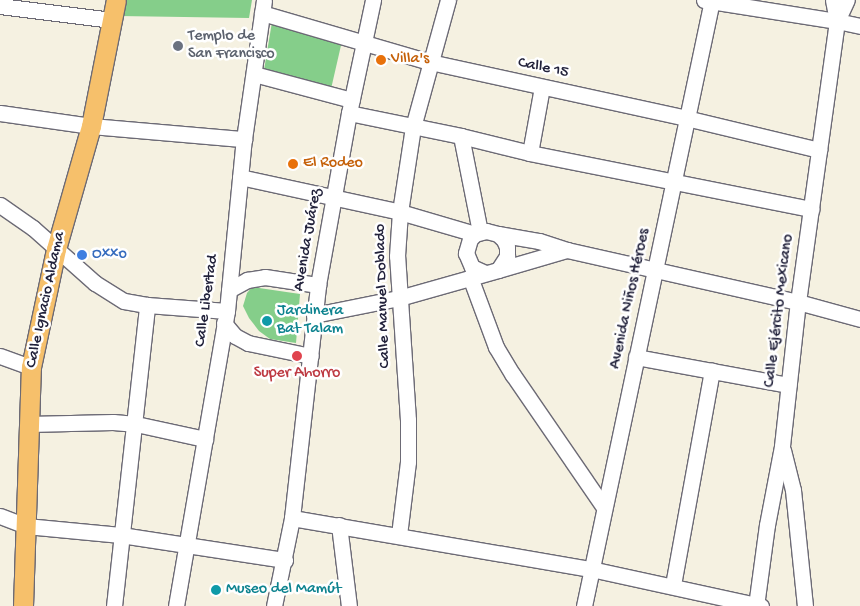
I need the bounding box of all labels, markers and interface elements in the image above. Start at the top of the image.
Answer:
place label: Templo de San Francisco [188,27,275,65]
marker: Templo de San Francisco [172,40,184,52]
place label: Villa's [391,50,429,70]
marker: Villa's [375,54,387,66]
street label: Calle 15 [516,54,570,84]
place label: El Rodeo [303,154,363,174]
marker: El Rodeo [287,158,299,170]
street label: Avenida Juárez [291,187,327,293]
street label: Calle Manuel Doblado [372,223,396,369]
street label: Avenida Niños Héroes [607,227,655,371]
street label: Calle Ignacio Aldama [23,230,71,370]
street label: Calle Ejército Mexicano [761,233,799,389]
place label: Oxxo [92,245,127,265]
marker: Oxxo [76,249,88,261]
street label: Calle Libertad [192,254,224,348]
place label: Jardinera Bat Talam [277,302,343,340]
marker: Jardinera Bat Talam [261,315,273,327]
marker: Super Ahorro [291,350,303,362]
place label: Super Ahorro [254,364,340,384]
place label: Museo del Mamút [226,580,341,600]
marker: Museo del Mamút [210,584,222,596]

